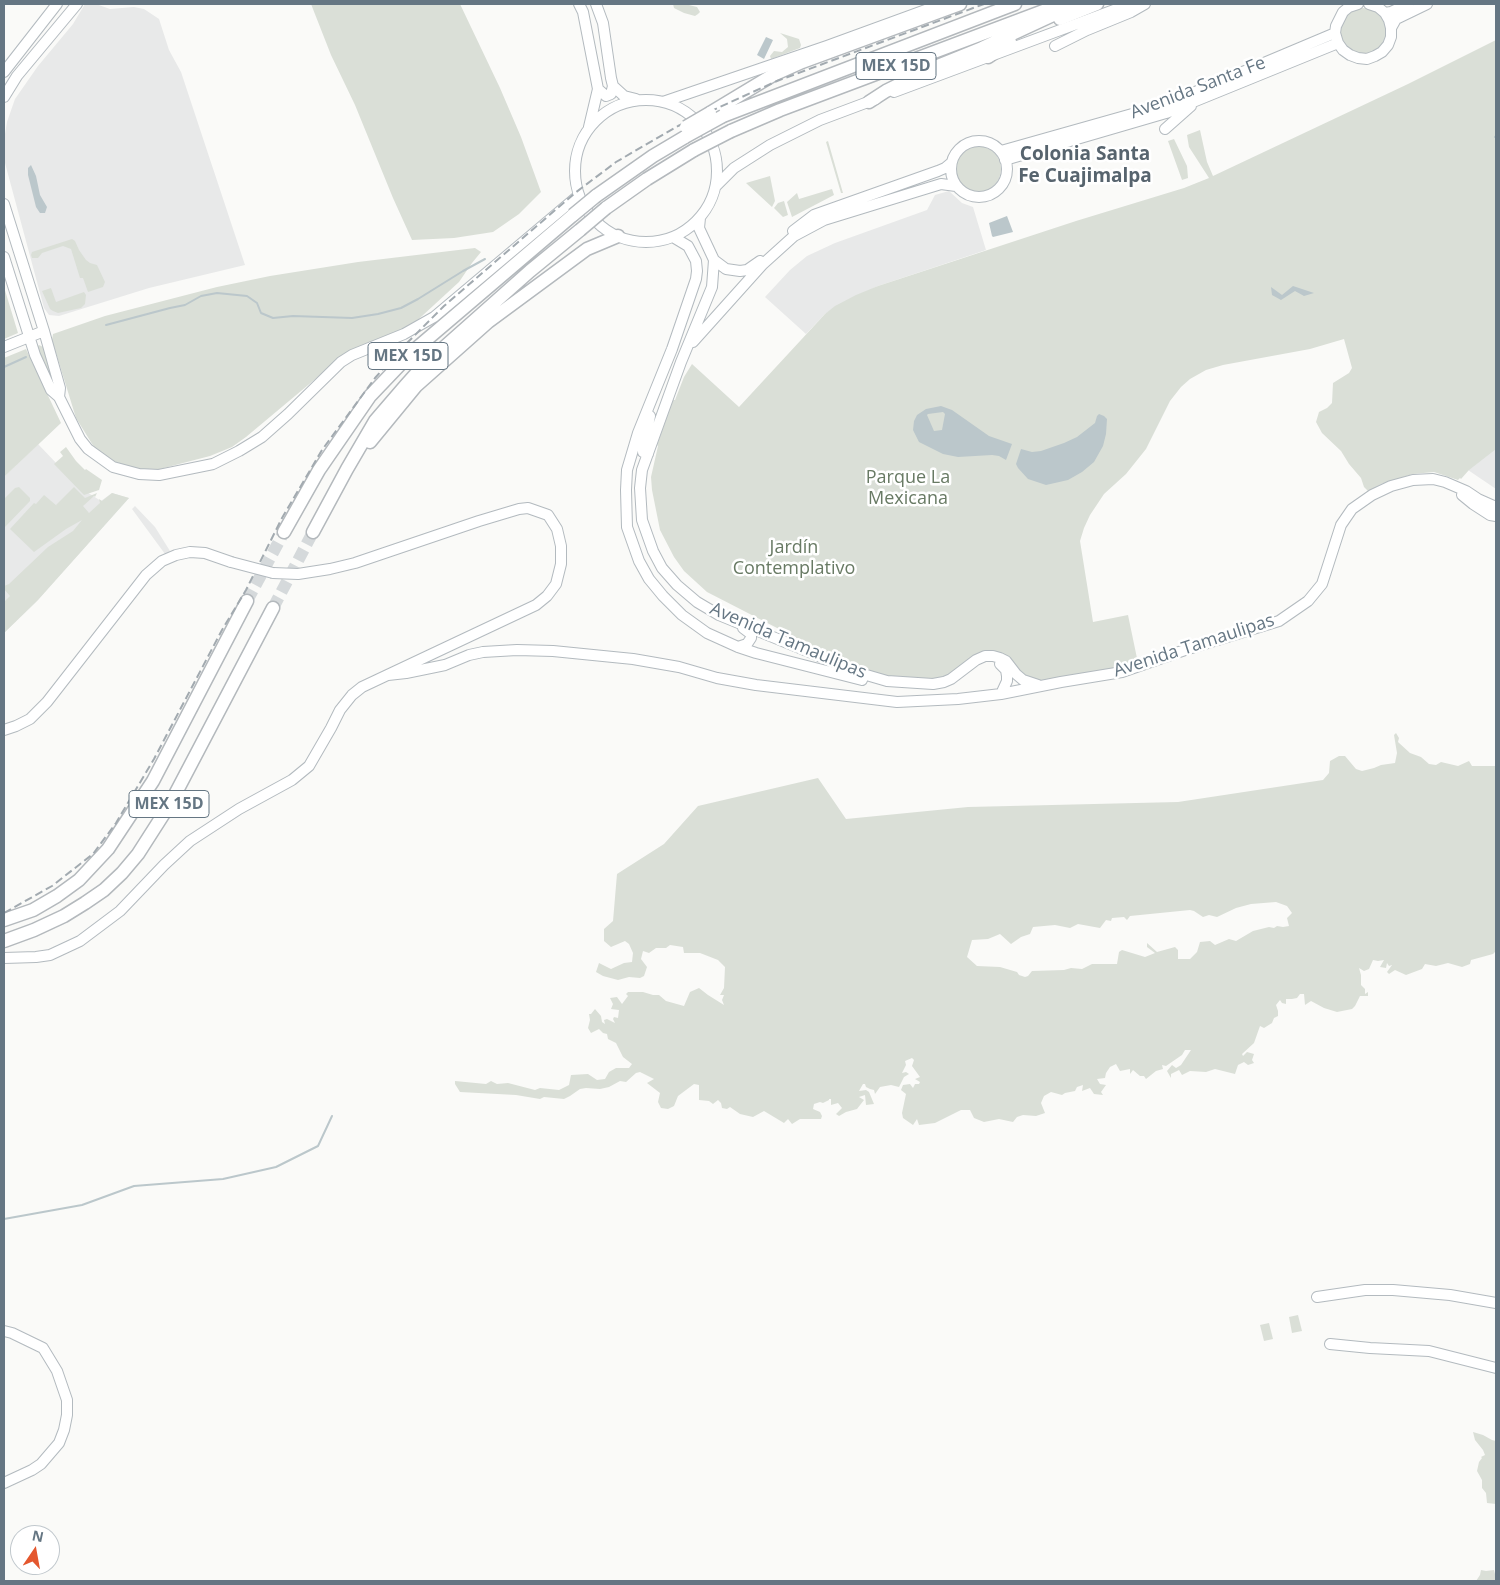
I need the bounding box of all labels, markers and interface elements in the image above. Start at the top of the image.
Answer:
road number: MEX 15D [856,52,936,80]
street label: Avenida Santa Fe [1127,52,1269,124]
district label: Colonia Santa Fe Cuajimalpa [1018,144,1152,188]
road number: MEX 15D [368,342,448,370]
park label: Parque La Mexicana [866,467,950,509]
park label: Jardín Contemplativo [733,537,855,580]
street label: Avenida Tamaulipas [706,598,870,684]
street label: Avenida Tamaulipas [1111,610,1277,682]
road number: MEX 15D [129,791,209,818]
north arrow [10,1525,60,1575]
text: N [30,1525,46,1546]

